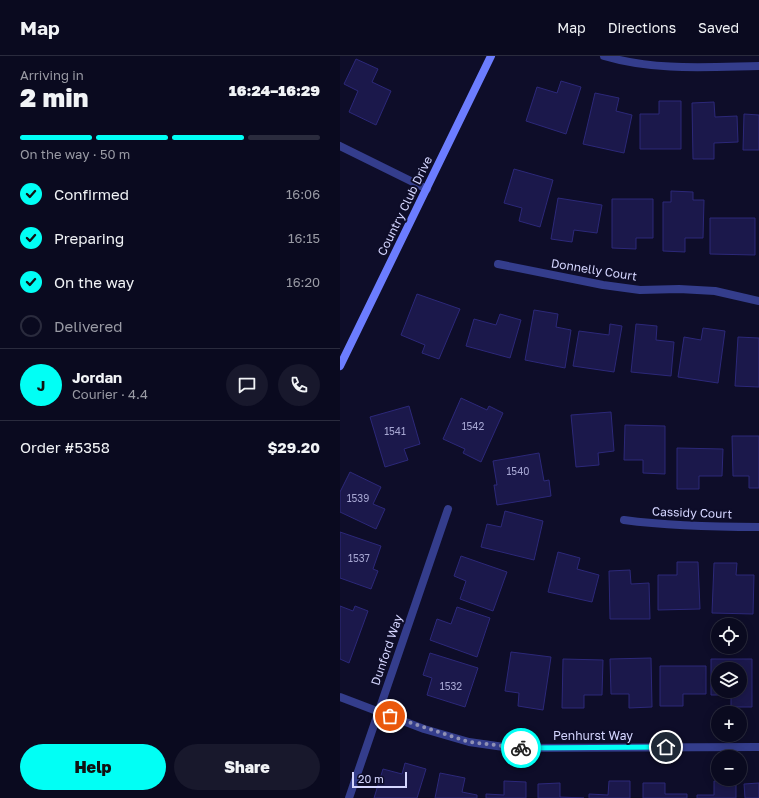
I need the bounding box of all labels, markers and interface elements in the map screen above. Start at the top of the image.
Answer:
text: Map [20,16,60,39]
text: Map [557,19,586,36]
text: Directions [608,19,676,36]
text: Saved [698,19,739,36]
text: Arriving in [20,67,84,83]
text: 16:24–16:29 [229,81,320,99]
text: 2 min [20,82,88,113]
text: On the way · 50 m [20,146,130,162]
street label: Country Club Drive [374,154,435,258]
icon: check [20,183,42,205]
text: Confirmed [54,185,129,203]
text: 16:06 [286,186,320,202]
icon: check [20,227,42,249]
text: Preparing [54,229,124,247]
text: 16:15 [288,230,320,246]
street label: Donnelly Court [550,255,638,284]
icon: check [20,271,42,293]
text: On the way [54,273,134,291]
text: 16:20 [286,274,320,290]
text: Delivered [54,317,122,335]
button: chat [226,364,268,406]
button: phone [278,364,320,406]
text: Jordan [72,368,122,386]
text: J [37,376,45,394]
text: Courier · 4.4 [72,386,148,402]
house number: 1542 [462,420,484,432]
house number: 1541 [384,425,406,437]
text: Order #5358 [20,438,110,456]
text: $29.20 [268,438,320,456]
house number: 1540 [507,465,529,477]
house number: 1539 [347,492,369,504]
street label: Cassidy Court [652,504,733,521]
house number: 1537 [348,552,370,564]
street label: Dunford Way [367,612,406,687]
map controls [711,618,747,786]
button: locate [711,618,747,654]
button: layers [711,662,747,698]
house number: 1532 [440,680,462,692]
pin [373,699,407,733]
icon: bag [379,705,401,727]
button: + [711,706,747,742]
courier [501,728,541,768]
street label: Penhurst Way [553,728,633,743]
pin [649,730,683,764]
icon: home [655,736,677,758]
icon: bike [510,737,532,759]
button: Help [20,744,166,790]
button: Share [174,744,320,790]
button: − [711,750,747,786]
scale bar [352,770,407,789]
text: 20 m [358,772,384,785]

